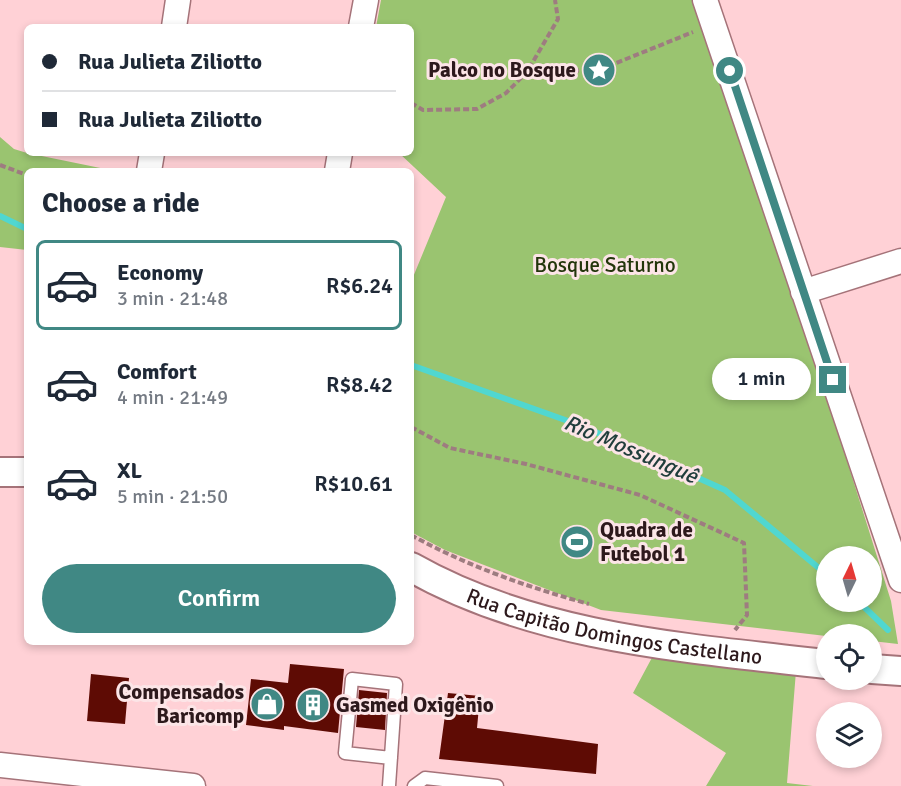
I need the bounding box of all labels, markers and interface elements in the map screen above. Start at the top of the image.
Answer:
text: Rua Julieta Ziliotto [78,48,262,75]
place icon: Palco no Bosque [581,52,617,88]
place label: Palco no Bosque [428,57,576,83]
route start [716,57,743,84]
text: Rua Julieta Ziliotto [78,106,262,133]
text: Choose a ride [42,187,200,220]
park label: Bosque Saturno [534,252,676,278]
icon: car [45,258,99,312]
text: Economy [117,259,203,286]
text: R$6.24 [326,272,393,299]
text: 3 min · 21:48 [117,286,228,311]
icon: car [45,357,99,411]
text: Comfort [117,358,197,385]
callout: 1 min [713,359,812,401]
text: 1 min [738,366,785,391]
route end [819,366,846,393]
text: R$8.42 [326,371,393,398]
text: 4 min · 21:49 [117,385,228,410]
water label: Rio Mossunguê [560,409,704,490]
icon: car [45,456,99,510]
text: XL [117,457,142,484]
text: R$10.61 [314,470,393,497]
text: 5 min · 21:50 [117,484,228,509]
place label: Quadra de Futebol 1 [600,517,693,567]
sports icon: Quadra de Futebol 1 [559,524,595,560]
north arrow [816,546,882,612]
map controls [816,546,882,768]
button: Confirm [42,564,396,633]
street label: Rua Capitão Domingos Castellano [463,583,764,670]
button: locate [816,624,882,690]
place label: Compensados Baricomp [119,679,244,729]
shop icon: Compensados Baricomp [249,686,285,722]
building icon: Gasmed Oxigênio [295,687,331,723]
place label: Gasmed Oxigênio [336,692,494,718]
button: layers [816,702,882,768]

